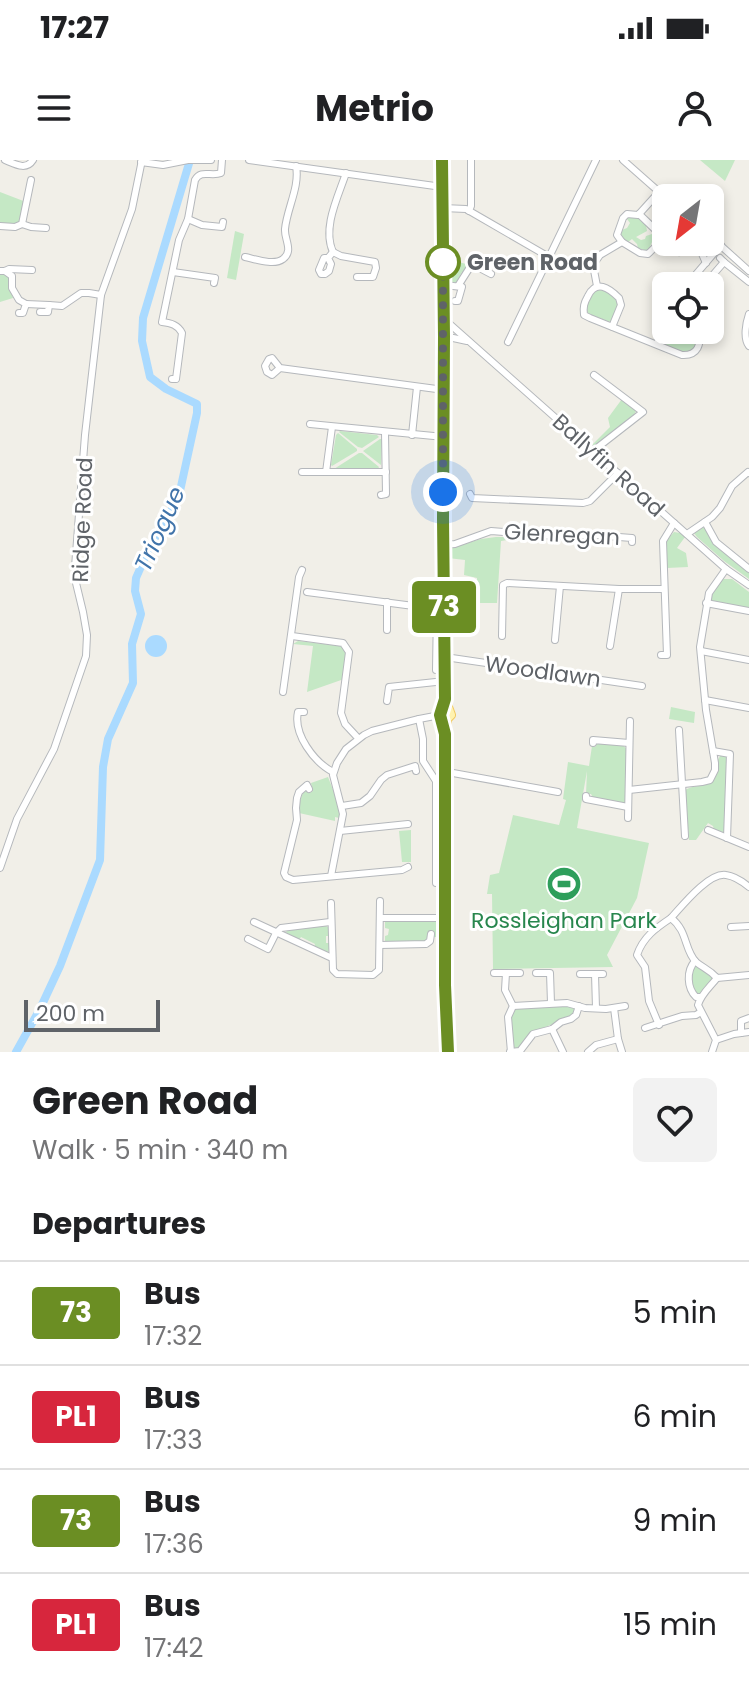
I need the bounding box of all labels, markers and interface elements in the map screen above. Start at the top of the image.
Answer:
text: 17:27 [40,6,109,49]
text: Metrio [315,83,434,134]
icon: menu [32,86,76,130]
icon: person [673,86,717,130]
north arrow [652,184,724,256]
map controls [652,184,724,344]
marker: Green Road [426,245,460,279]
place label: Green Road [467,247,598,278]
button: locate [652,272,724,344]
street label: Ballyfin Road [546,407,672,524]
street label: Ridge Road [65,457,100,583]
your location [423,472,463,512]
water label: Triogue [126,481,193,576]
street label: Glenregan [503,516,621,553]
line badge: 73 [408,581,480,633]
text: 73 [428,587,460,626]
street label: Woodlawn [483,648,603,695]
sports icon: Rossleighan Park [545,865,583,903]
place label: Rossleighan Park [471,905,658,936]
scale bar [24,996,160,1032]
text: 200 m [36,998,105,1029]
text: Green Road [32,1074,258,1127]
button: heart [633,1078,717,1162]
text: Walk · 5 min · 340 m [32,1132,288,1168]
text: Departures [32,1202,206,1245]
text: Bus [144,1272,201,1315]
text: 5 min [633,1291,717,1334]
text: 73 [60,1293,92,1332]
text: 17:32 [144,1318,202,1354]
text: Bus [144,1376,201,1419]
text: 6 min [632,1395,717,1438]
text: PL1 [55,1397,97,1436]
text: 17:33 [144,1422,203,1458]
text: Bus [144,1480,201,1523]
text: 9 min [633,1499,717,1542]
text: 73 [60,1501,92,1540]
text: 17:36 [144,1526,204,1562]
text: Bus [144,1584,201,1627]
text: 15 min [623,1603,717,1646]
text: PL1 [55,1605,97,1644]
text: 17:42 [144,1630,203,1666]

